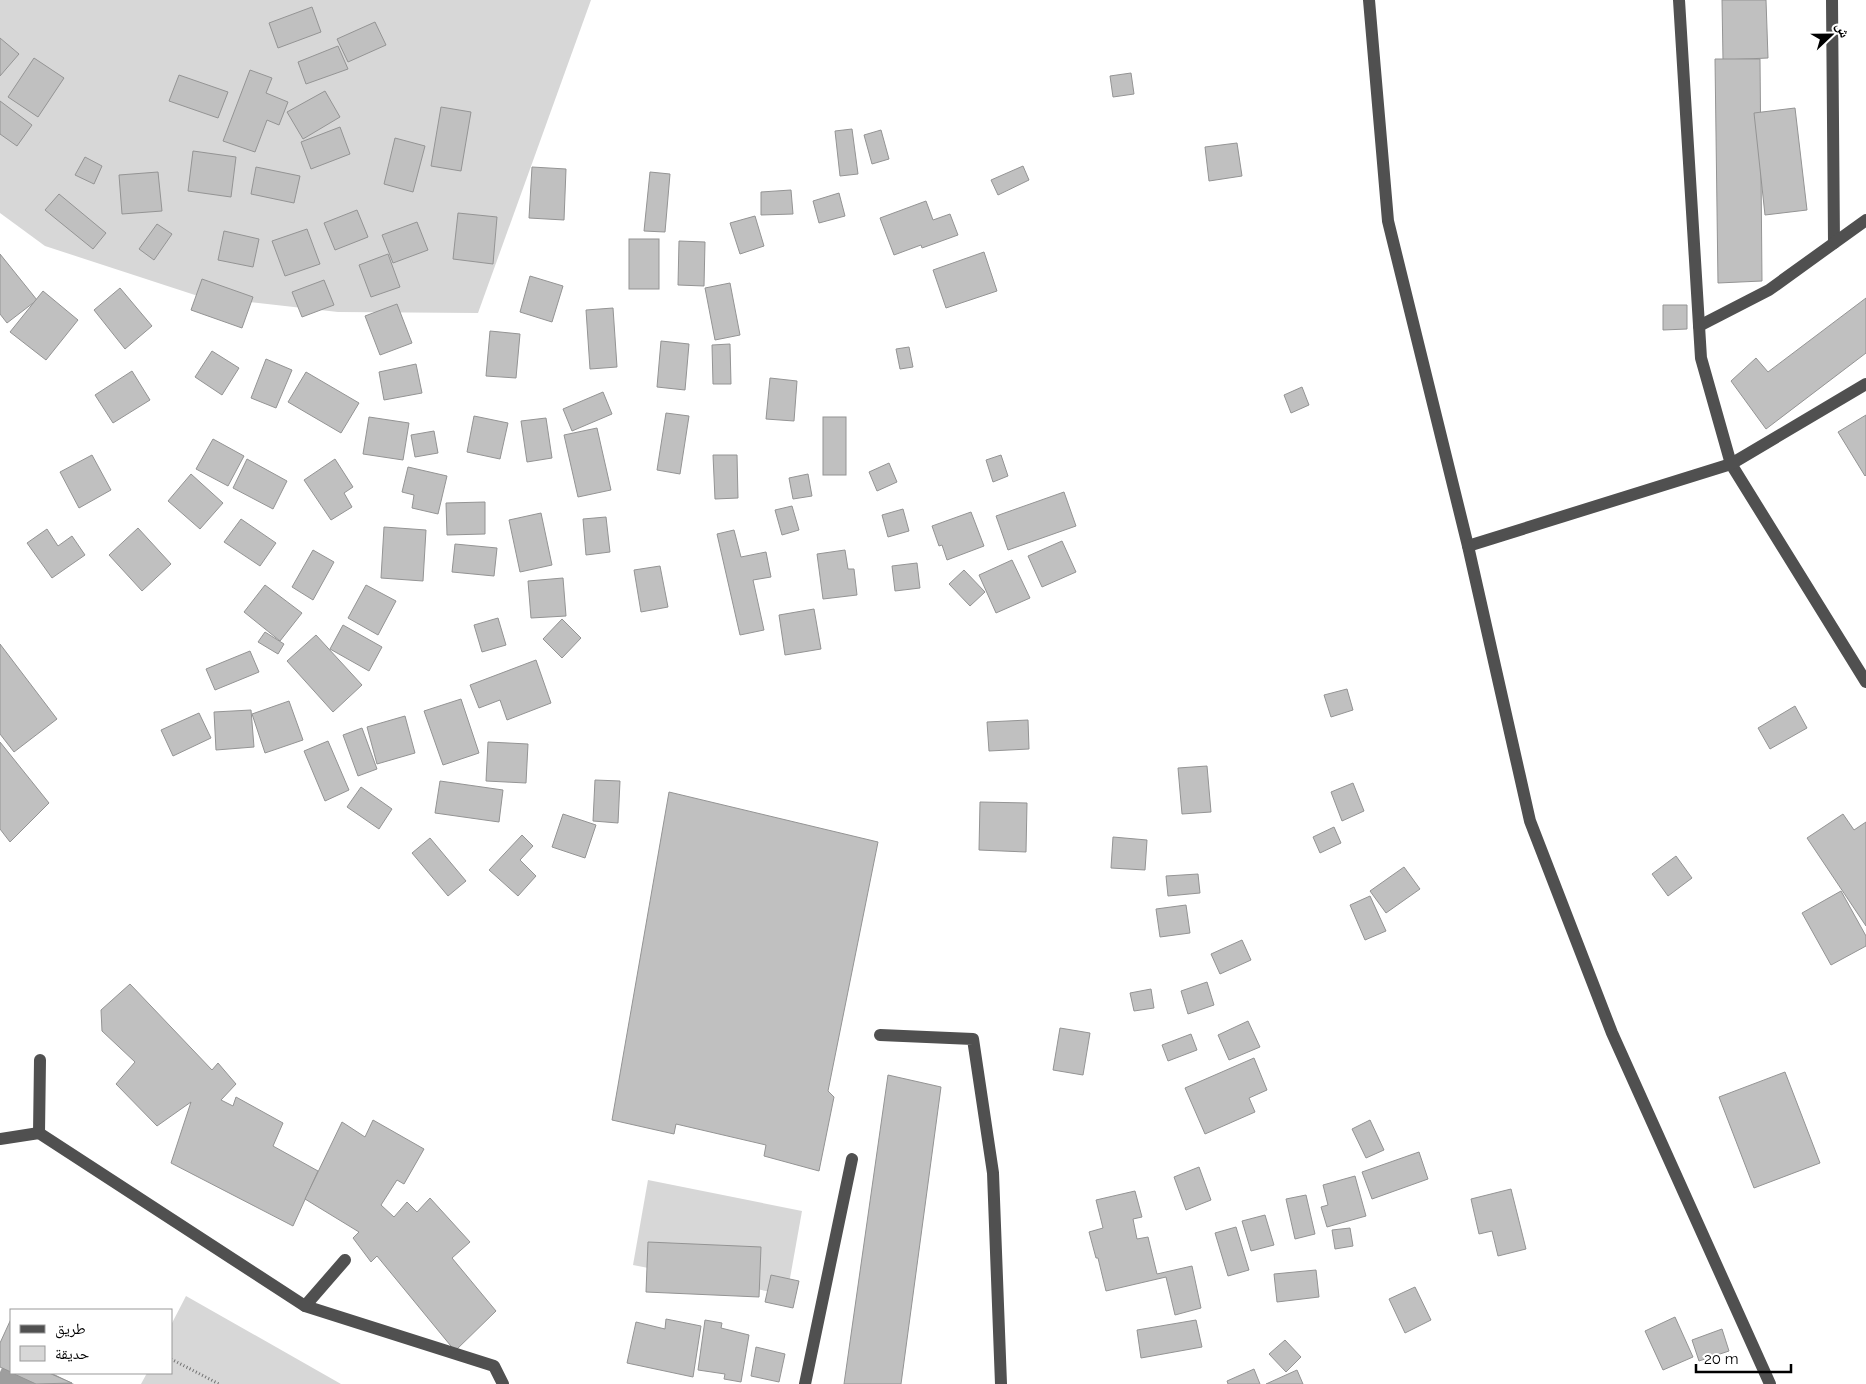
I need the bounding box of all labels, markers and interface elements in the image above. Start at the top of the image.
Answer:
north arrow [1806,10,1856,60]
text: ش [1832,20,1853,41]
legend [10,1309,172,1374]
text: طريق [55,1320,86,1339]
scale bar [1696,1342,1791,1374]
text: حديقة [55,1345,90,1363]
text: 20 m [1704,1350,1739,1368]

